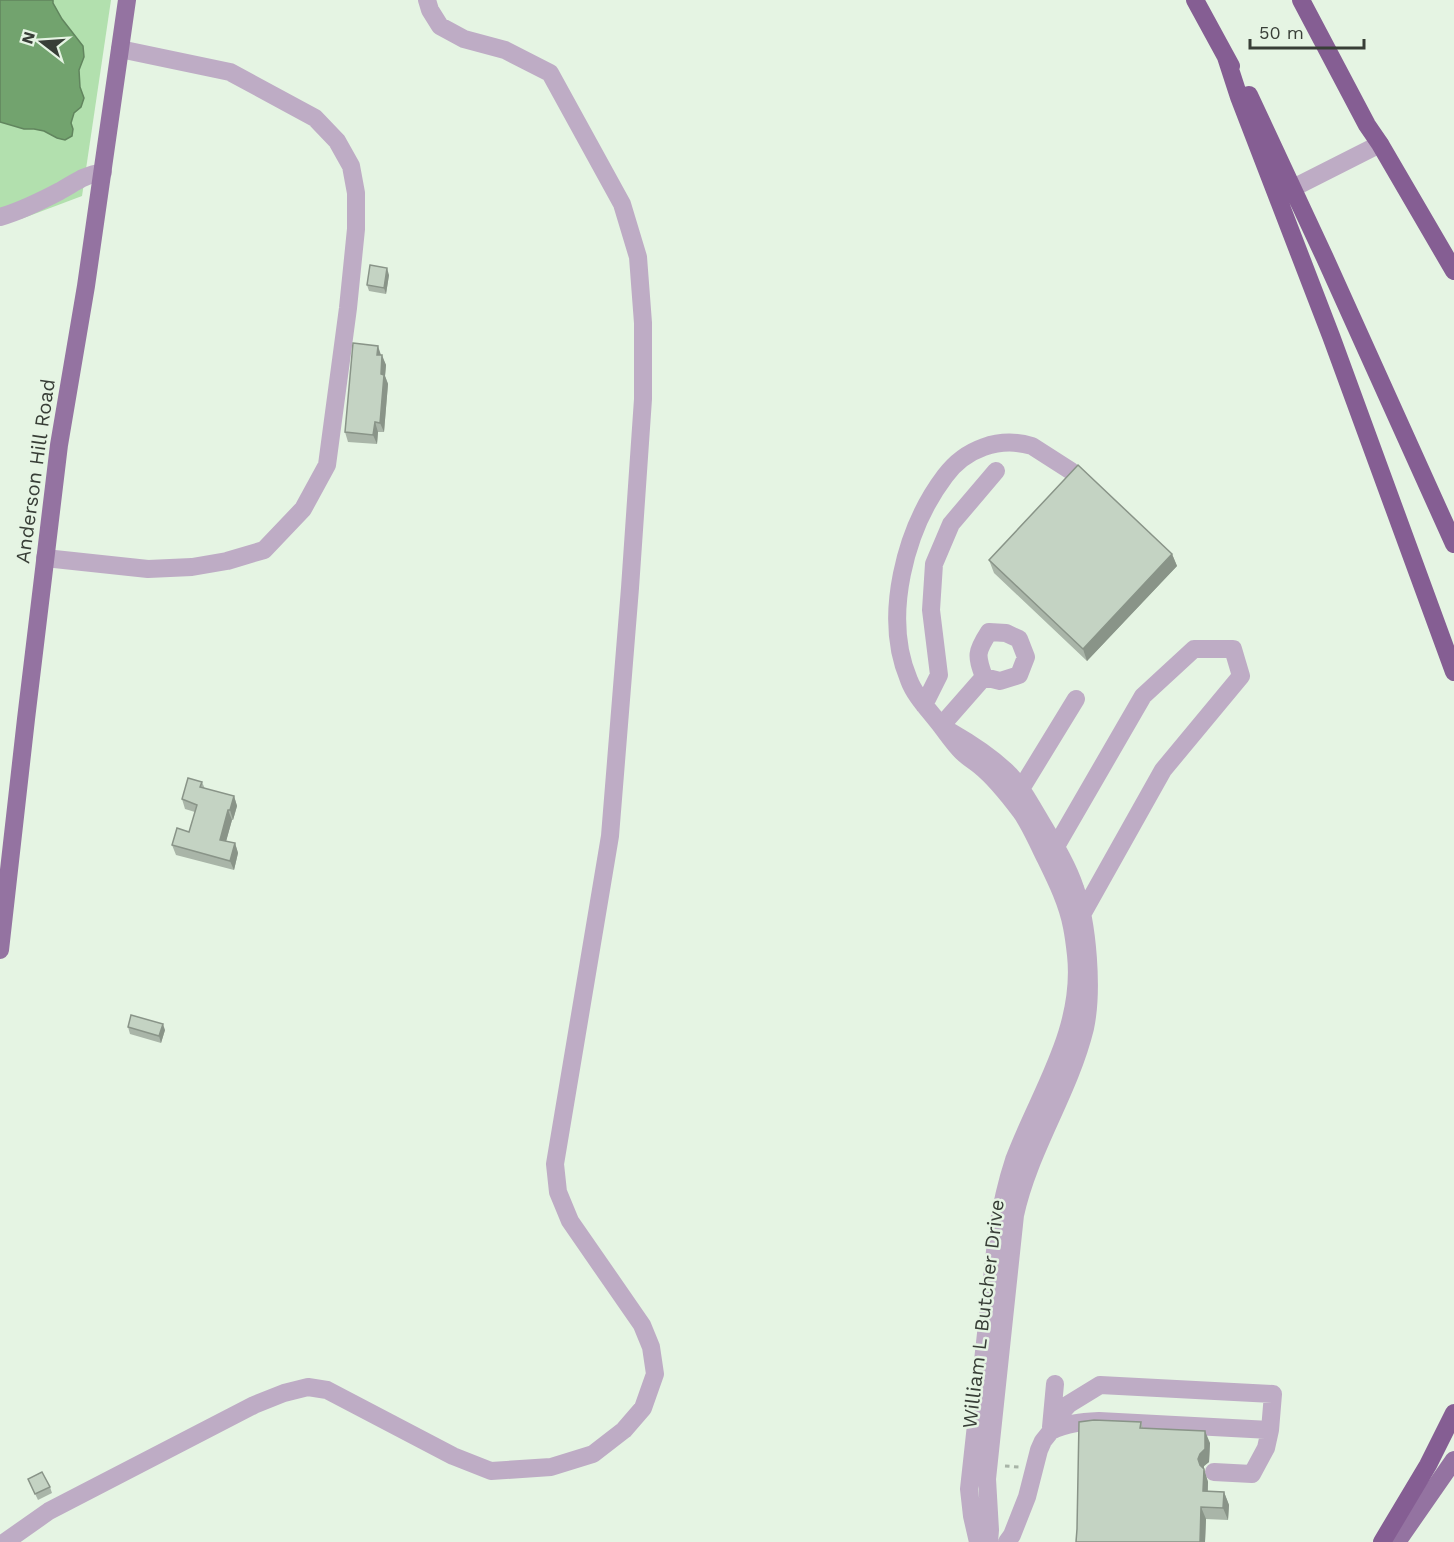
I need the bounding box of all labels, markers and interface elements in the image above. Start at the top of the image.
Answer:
north arrow [12,12,72,72]
scale bar [1250,12,1364,50]
text: 50 m [1259,22,1304,43]
text: N [17,29,39,46]
street label: Anderson Hill Road [10,377,60,565]
street label: William L Butcher Drive [957,1198,1009,1430]

